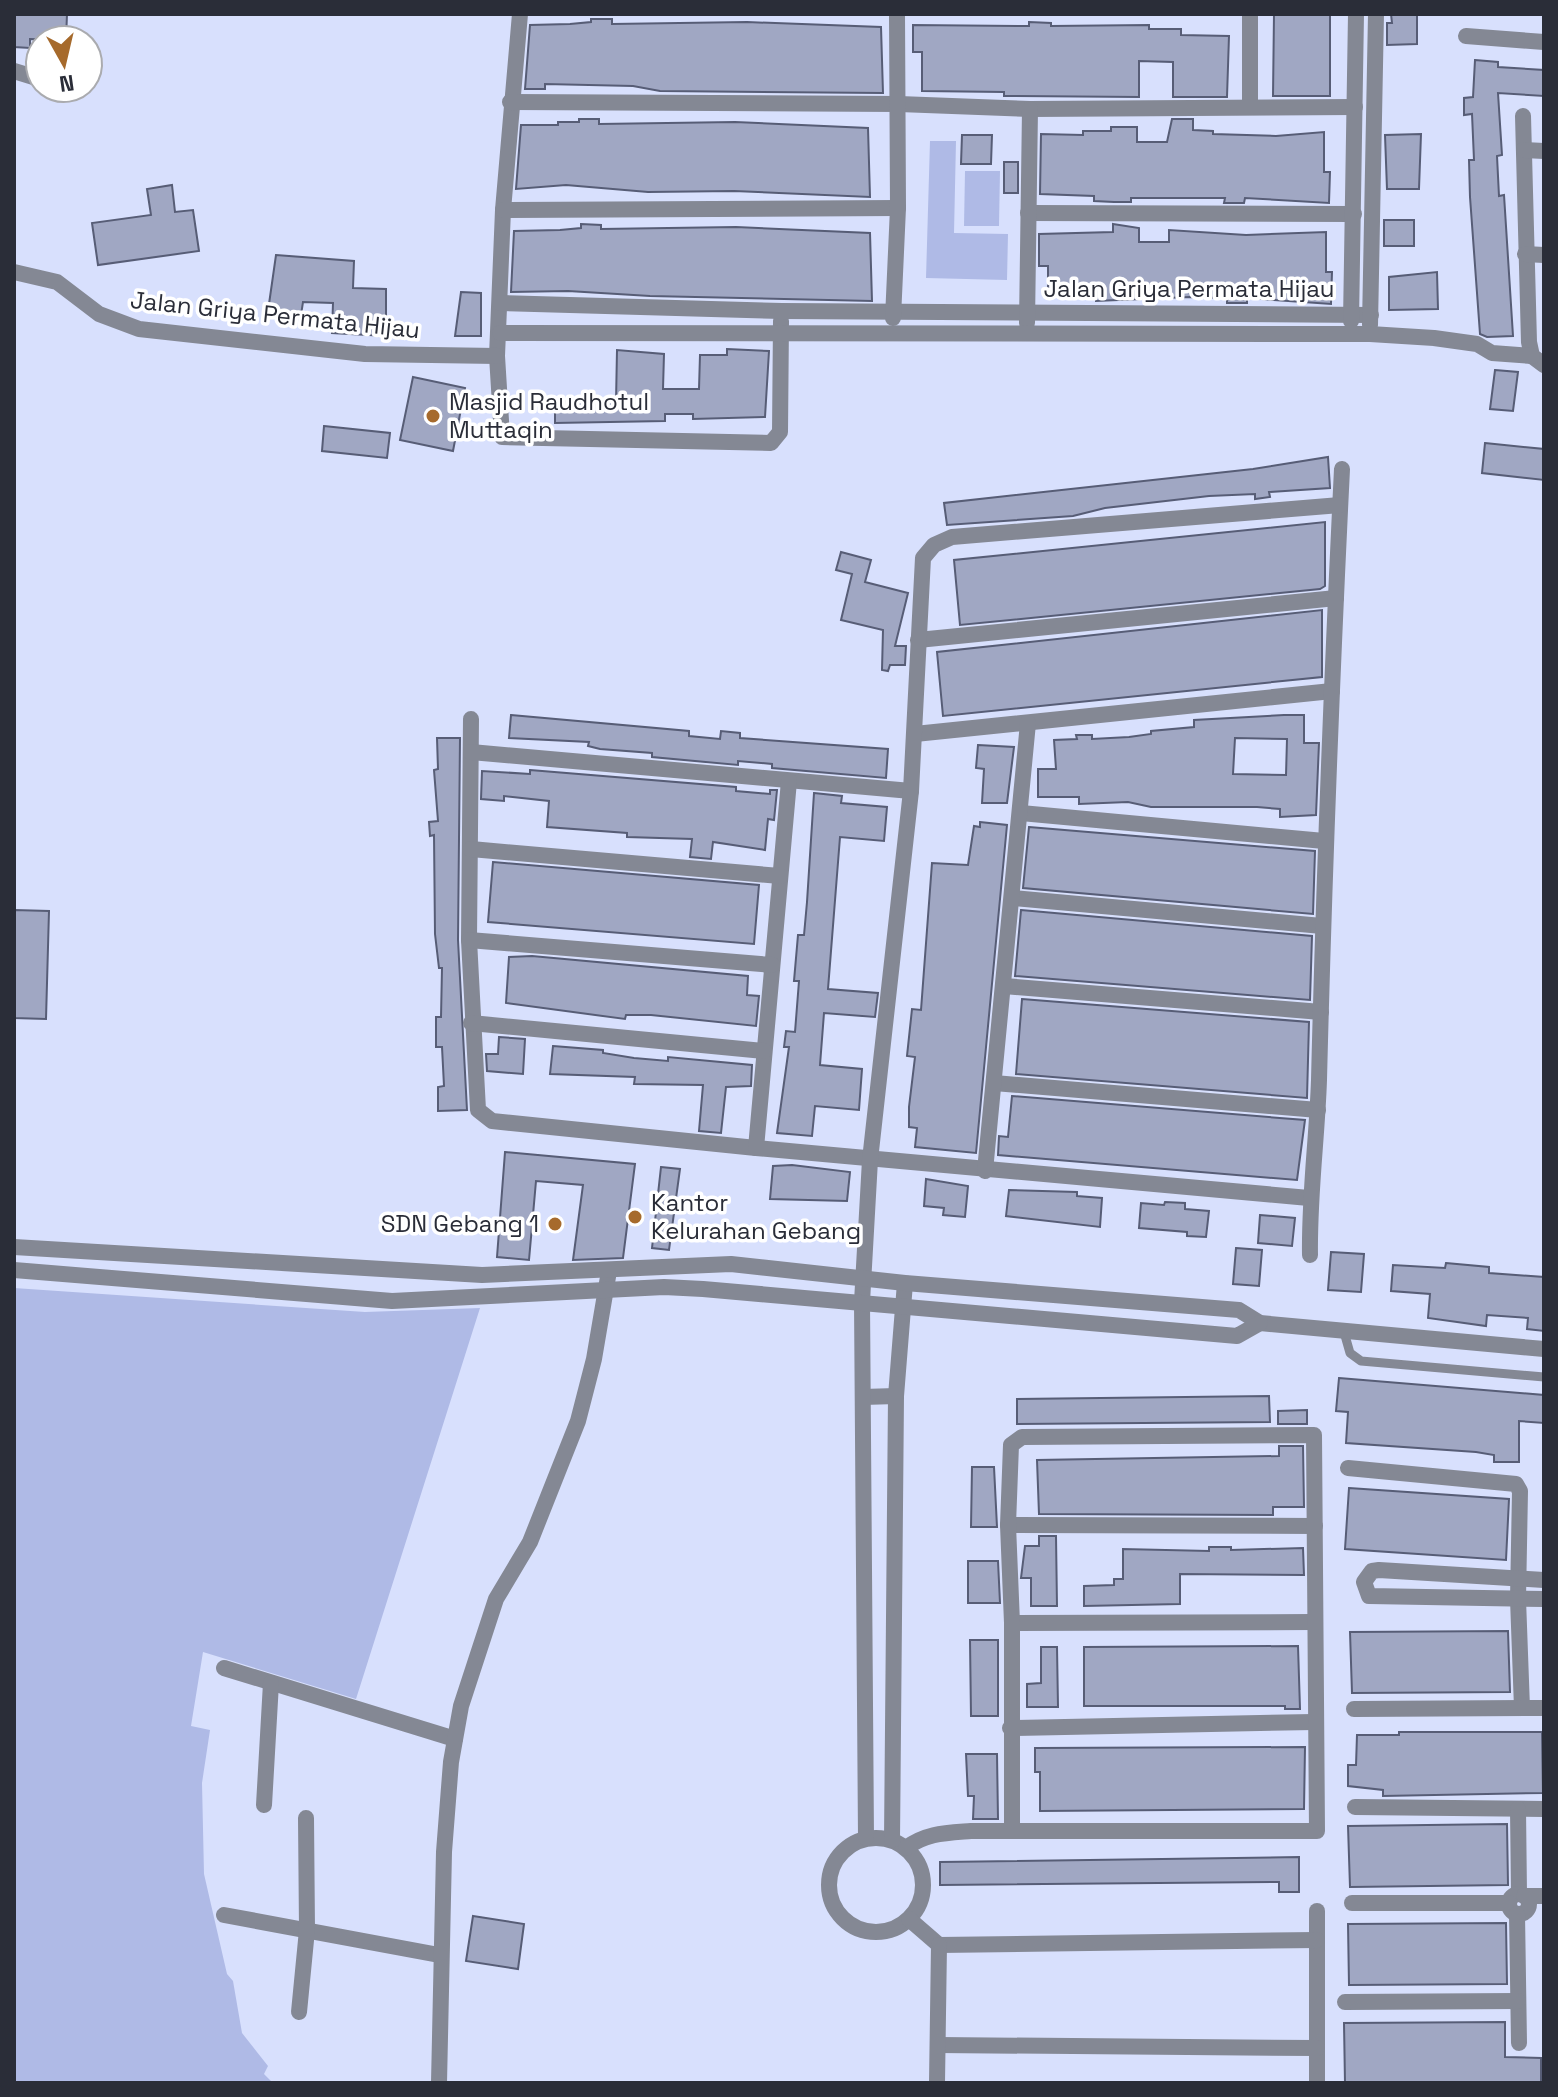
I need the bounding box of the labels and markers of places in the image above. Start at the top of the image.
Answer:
place label: Masjid Raudhotul Muttaqin [449,386,649,445]
marker: Masjid Raudhotul Muttaqin [424,407,442,425]
place label: Kantor Kelurahan Gebang [651,1187,861,1246]
place label: SDN Gebang 1 [381,1208,539,1239]
marker: Kantor Kelurahan Gebang [626,1208,644,1226]
marker: SDN Gebang 1 [546,1215,564,1233]

